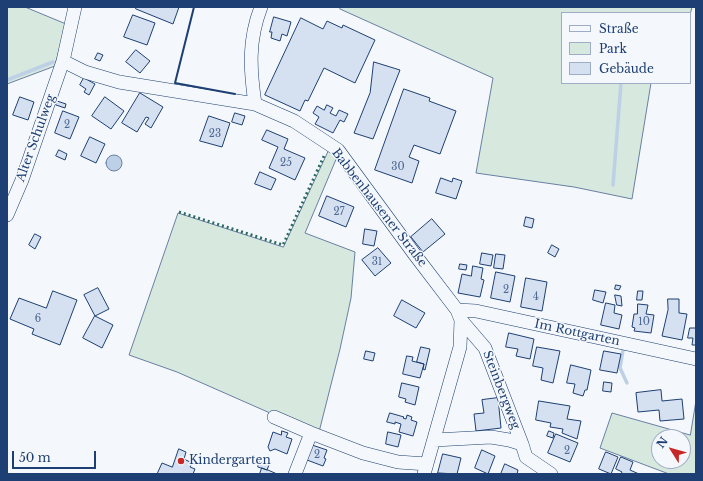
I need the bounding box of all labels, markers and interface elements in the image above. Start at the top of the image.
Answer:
legend [561,12,691,84]
text: Straße [599,21,639,36]
text: Park [599,41,627,56]
text: Gebäude [599,61,654,76]
street label: Alter Schulweg [13,92,59,184]
house number: 2 [64,119,70,131]
house number: 23 [209,128,221,140]
street label: Babbenhausener Straße [328,146,430,270]
house number: 25 [280,157,292,169]
house number: 30 [391,161,405,173]
house number: 27 [333,206,345,218]
house number: 31 [372,256,382,268]
house number: 2 [503,284,509,296]
house number: 4 [533,291,539,303]
house number: 6 [35,313,41,325]
house number: 10 [638,316,650,328]
street label: Im Rottgarten [533,317,621,349]
street label: Steinbergweg [479,349,523,431]
north arrow [651,429,691,469]
text: N [654,434,671,451]
scale bar [14,443,98,469]
house number: 2 [564,445,570,457]
house number: 2 [314,449,320,461]
text: 50 m [19,450,51,465]
place label: Kindergarten [189,454,271,468]
marker: Kindergarten [176,456,186,466]

